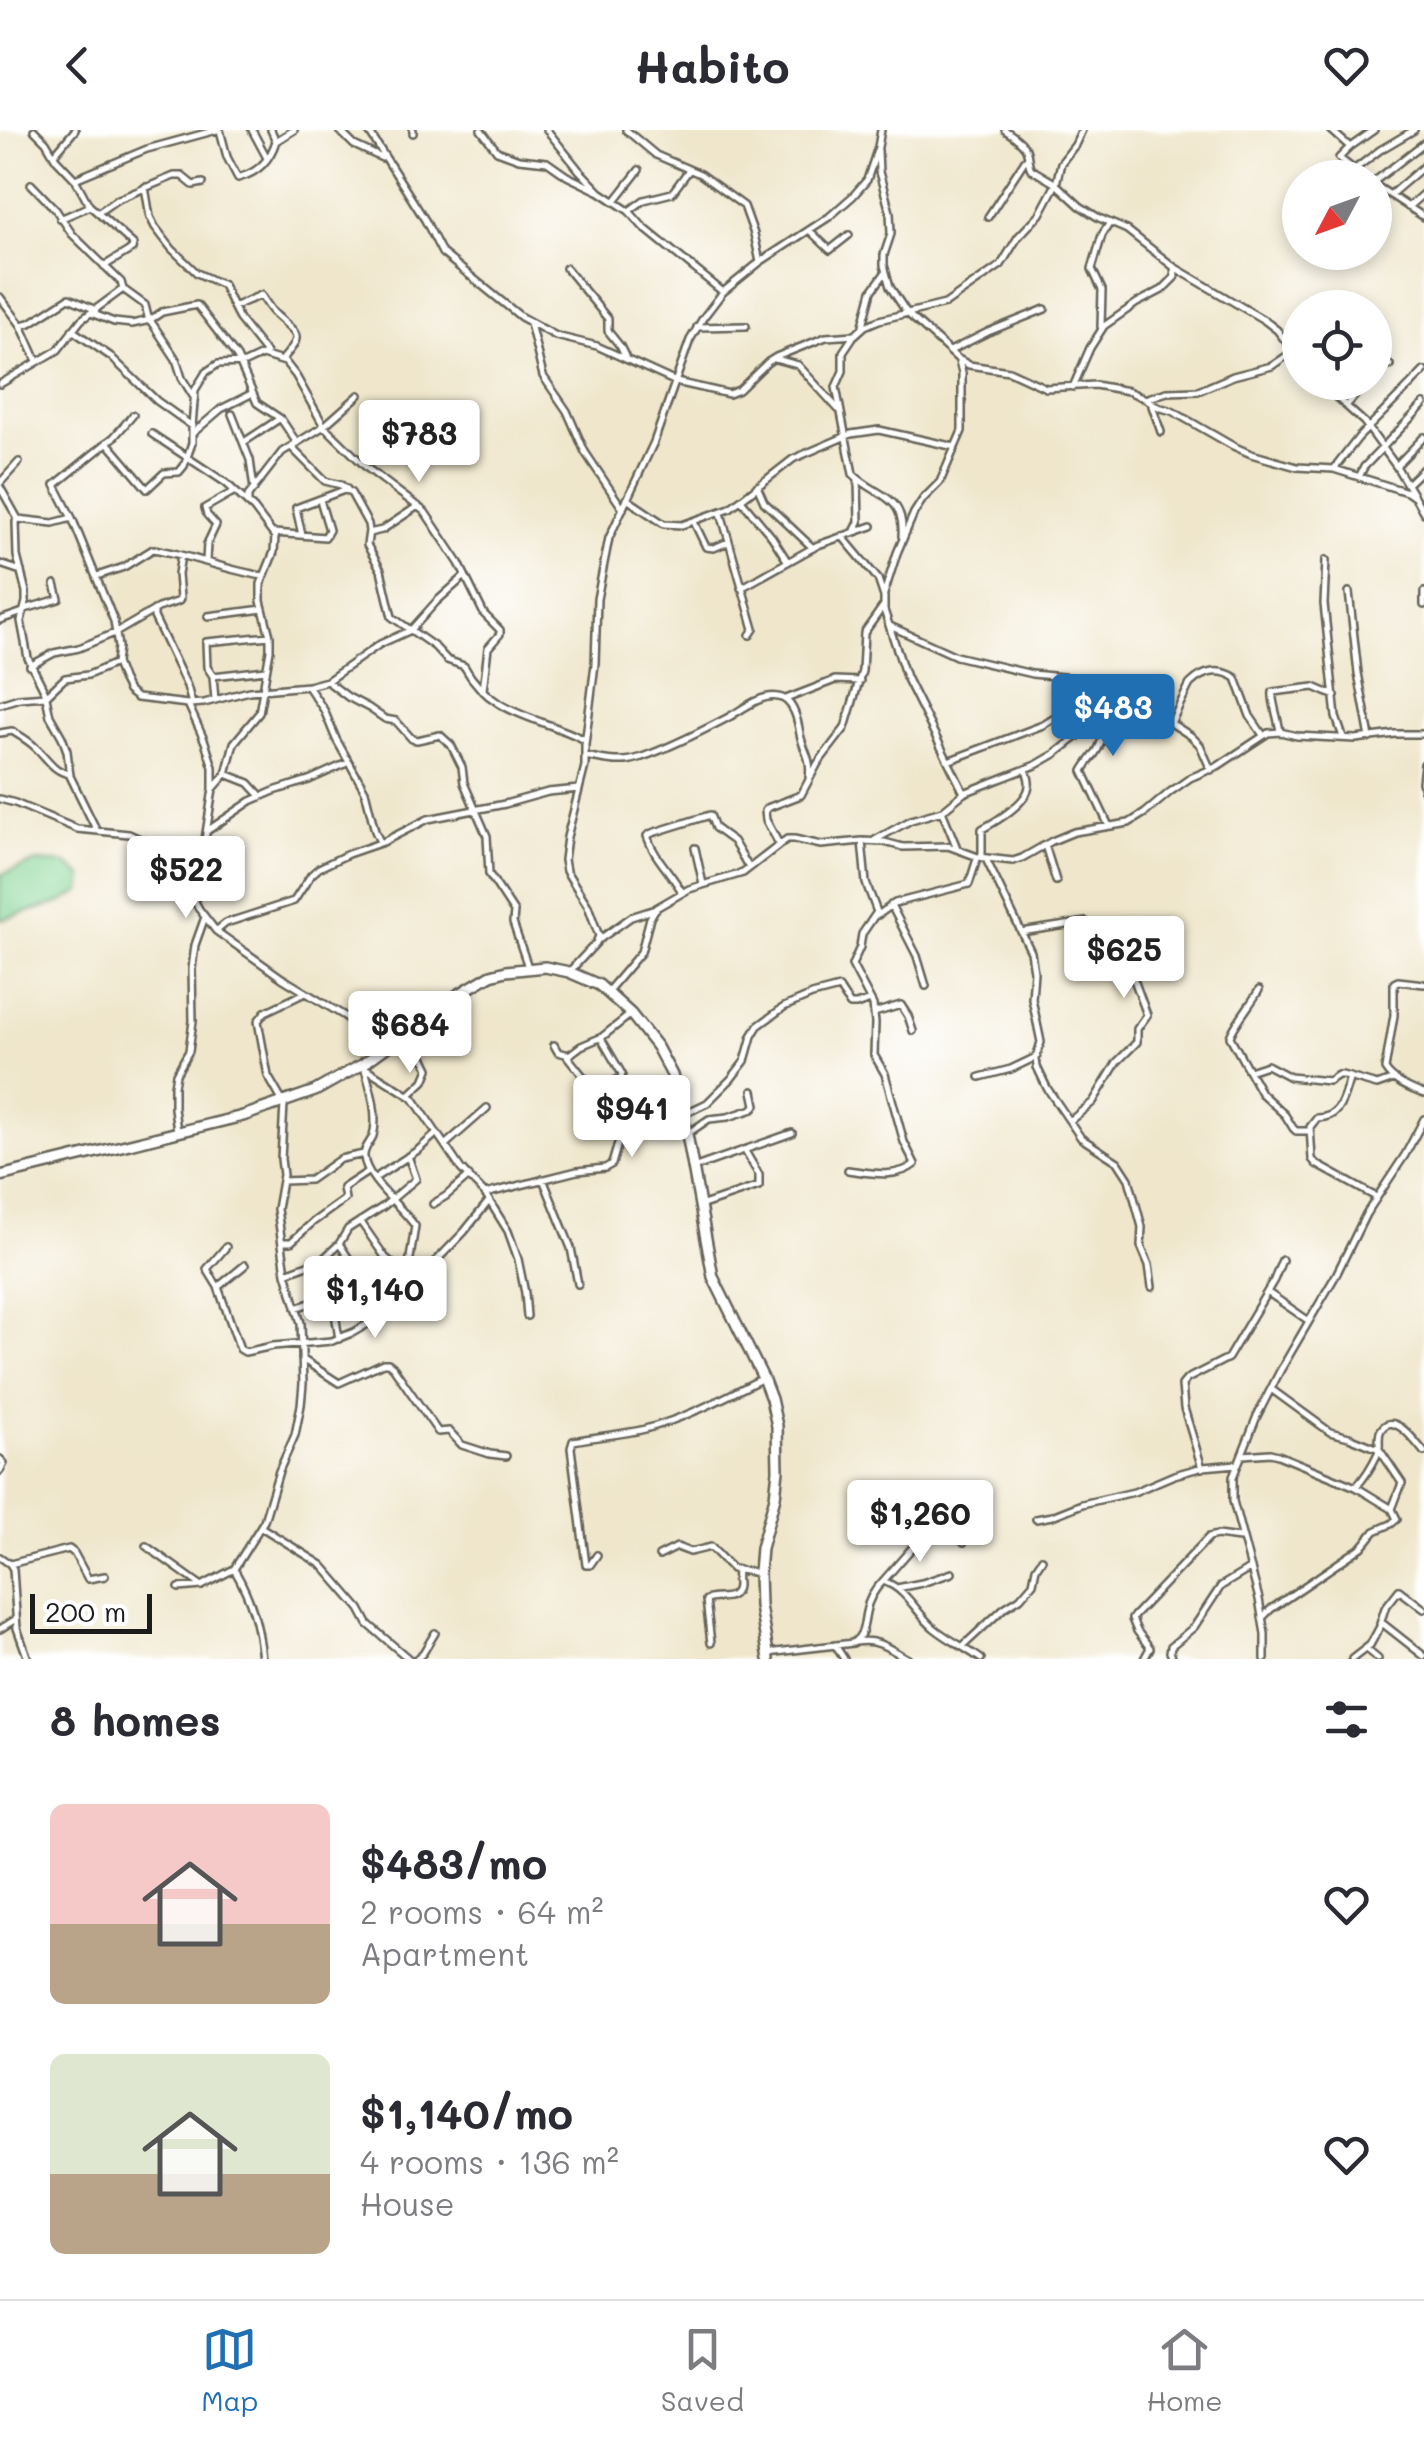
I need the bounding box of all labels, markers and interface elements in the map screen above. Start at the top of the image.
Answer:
text: Habito [635,36,789,94]
icon: back [50,38,105,93]
icon: heart [1319,38,1374,93]
north arrow [1282,160,1392,270]
map controls [1282,160,1392,400]
button: locate [1282,290,1392,400]
pin: $783 [360,400,478,485]
text: $783 [381,411,457,453]
pin: $483 [1054,674,1172,759]
text: $483 [1073,685,1153,727]
pin: $522 [127,836,245,921]
text: $522 [149,847,223,889]
pin: $625 [1065,916,1183,1001]
text: $625 [1086,927,1162,969]
pin: $684 [351,991,469,1076]
text: $684 [370,1002,450,1044]
pin: $941 [573,1075,691,1160]
text: $941 [595,1086,669,1128]
pin: $1,140 [294,1256,456,1341]
text: $1,140 [326,1267,424,1309]
pin: $1,260 [839,1480,1001,1565]
text: $1,260 [869,1491,971,1533]
scale bar [30,1589,152,1634]
text: 200 m [45,1593,126,1629]
text: 8 homes [50,1692,221,1747]
icon: filters [1319,1692,1374,1747]
text: $483/mo [360,1835,547,1890]
icon: home [130,1844,250,1964]
icon: heart [1319,1877,1374,1932]
text: 2 rooms · 64 m² [360,1890,604,1932]
text: Apartment [360,1932,529,1974]
text: $1,140/mo [360,2085,573,2140]
icon: home [130,2094,250,2214]
icon: heart [1319,2127,1374,2182]
text: 4 rooms · 136 m² [360,2140,619,2182]
text: House [360,2182,455,2224]
tab: Map [201,2322,258,2418]
tab: Saved [661,2322,744,2418]
tab: Home [1146,2322,1223,2418]

